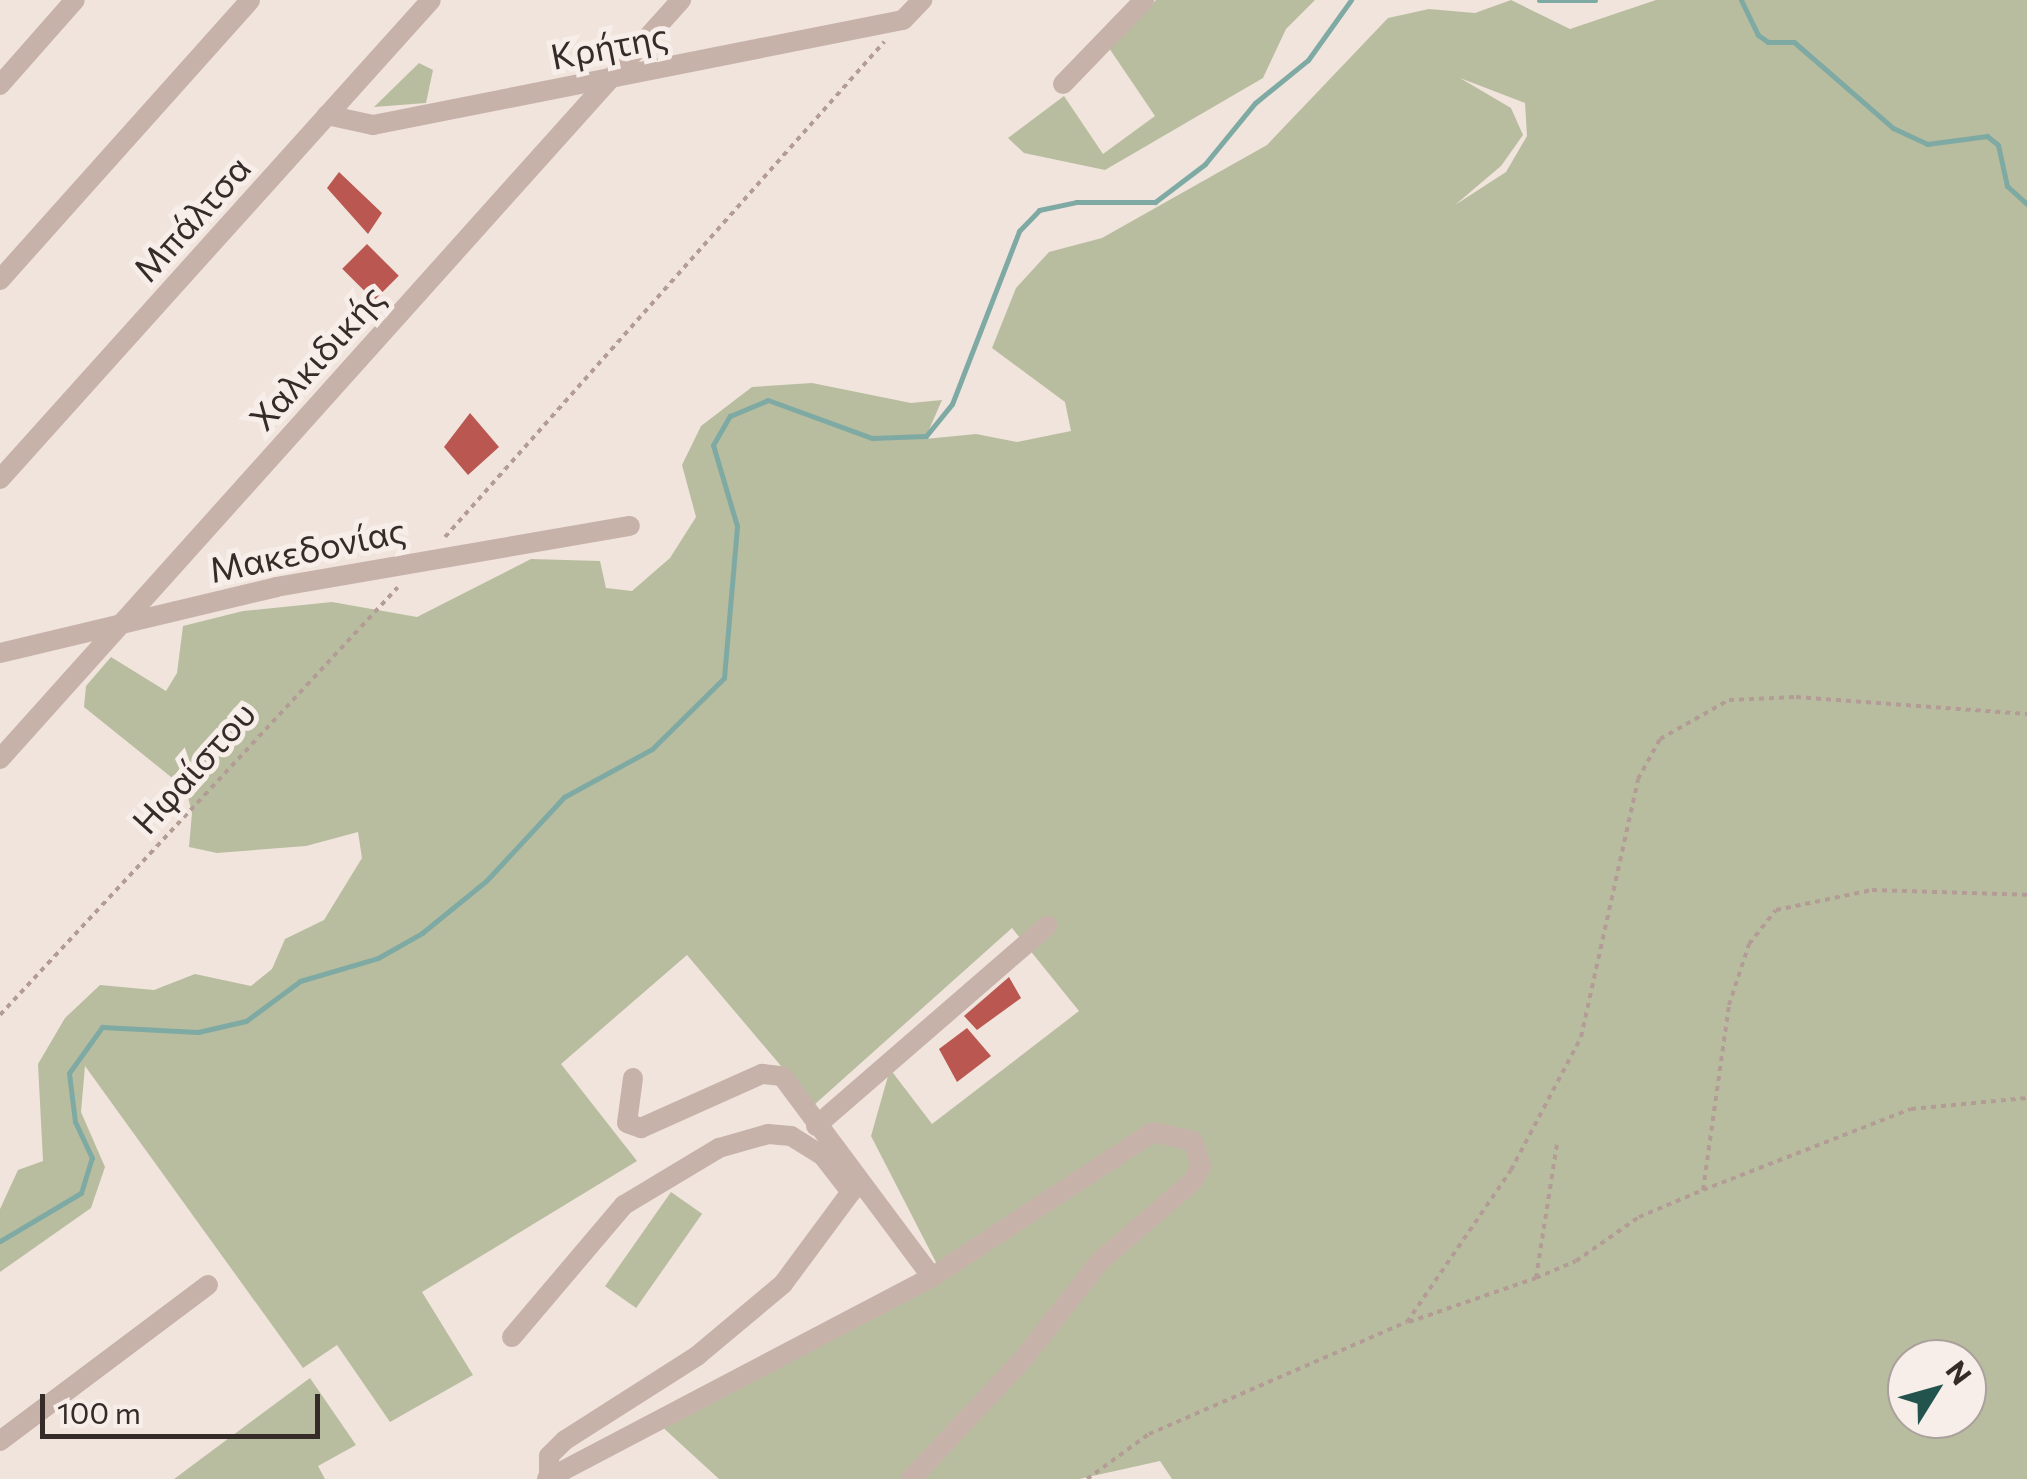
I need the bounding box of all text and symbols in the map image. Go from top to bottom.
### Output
street label: Κρήτης [547,13,671,77]
street label: Μπάλτσα [124,147,258,289]
street label: Χαλκιδικής [240,276,392,438]
street label: Μακεδονίας [205,508,409,590]
street label: Ηφαίστου [123,692,263,842]
north arrow [1887,1339,1987,1439]
text: N [1939,1354,1979,1391]
scale bar [45,1374,325,1436]
text: 100 m [57,1393,141,1430]

